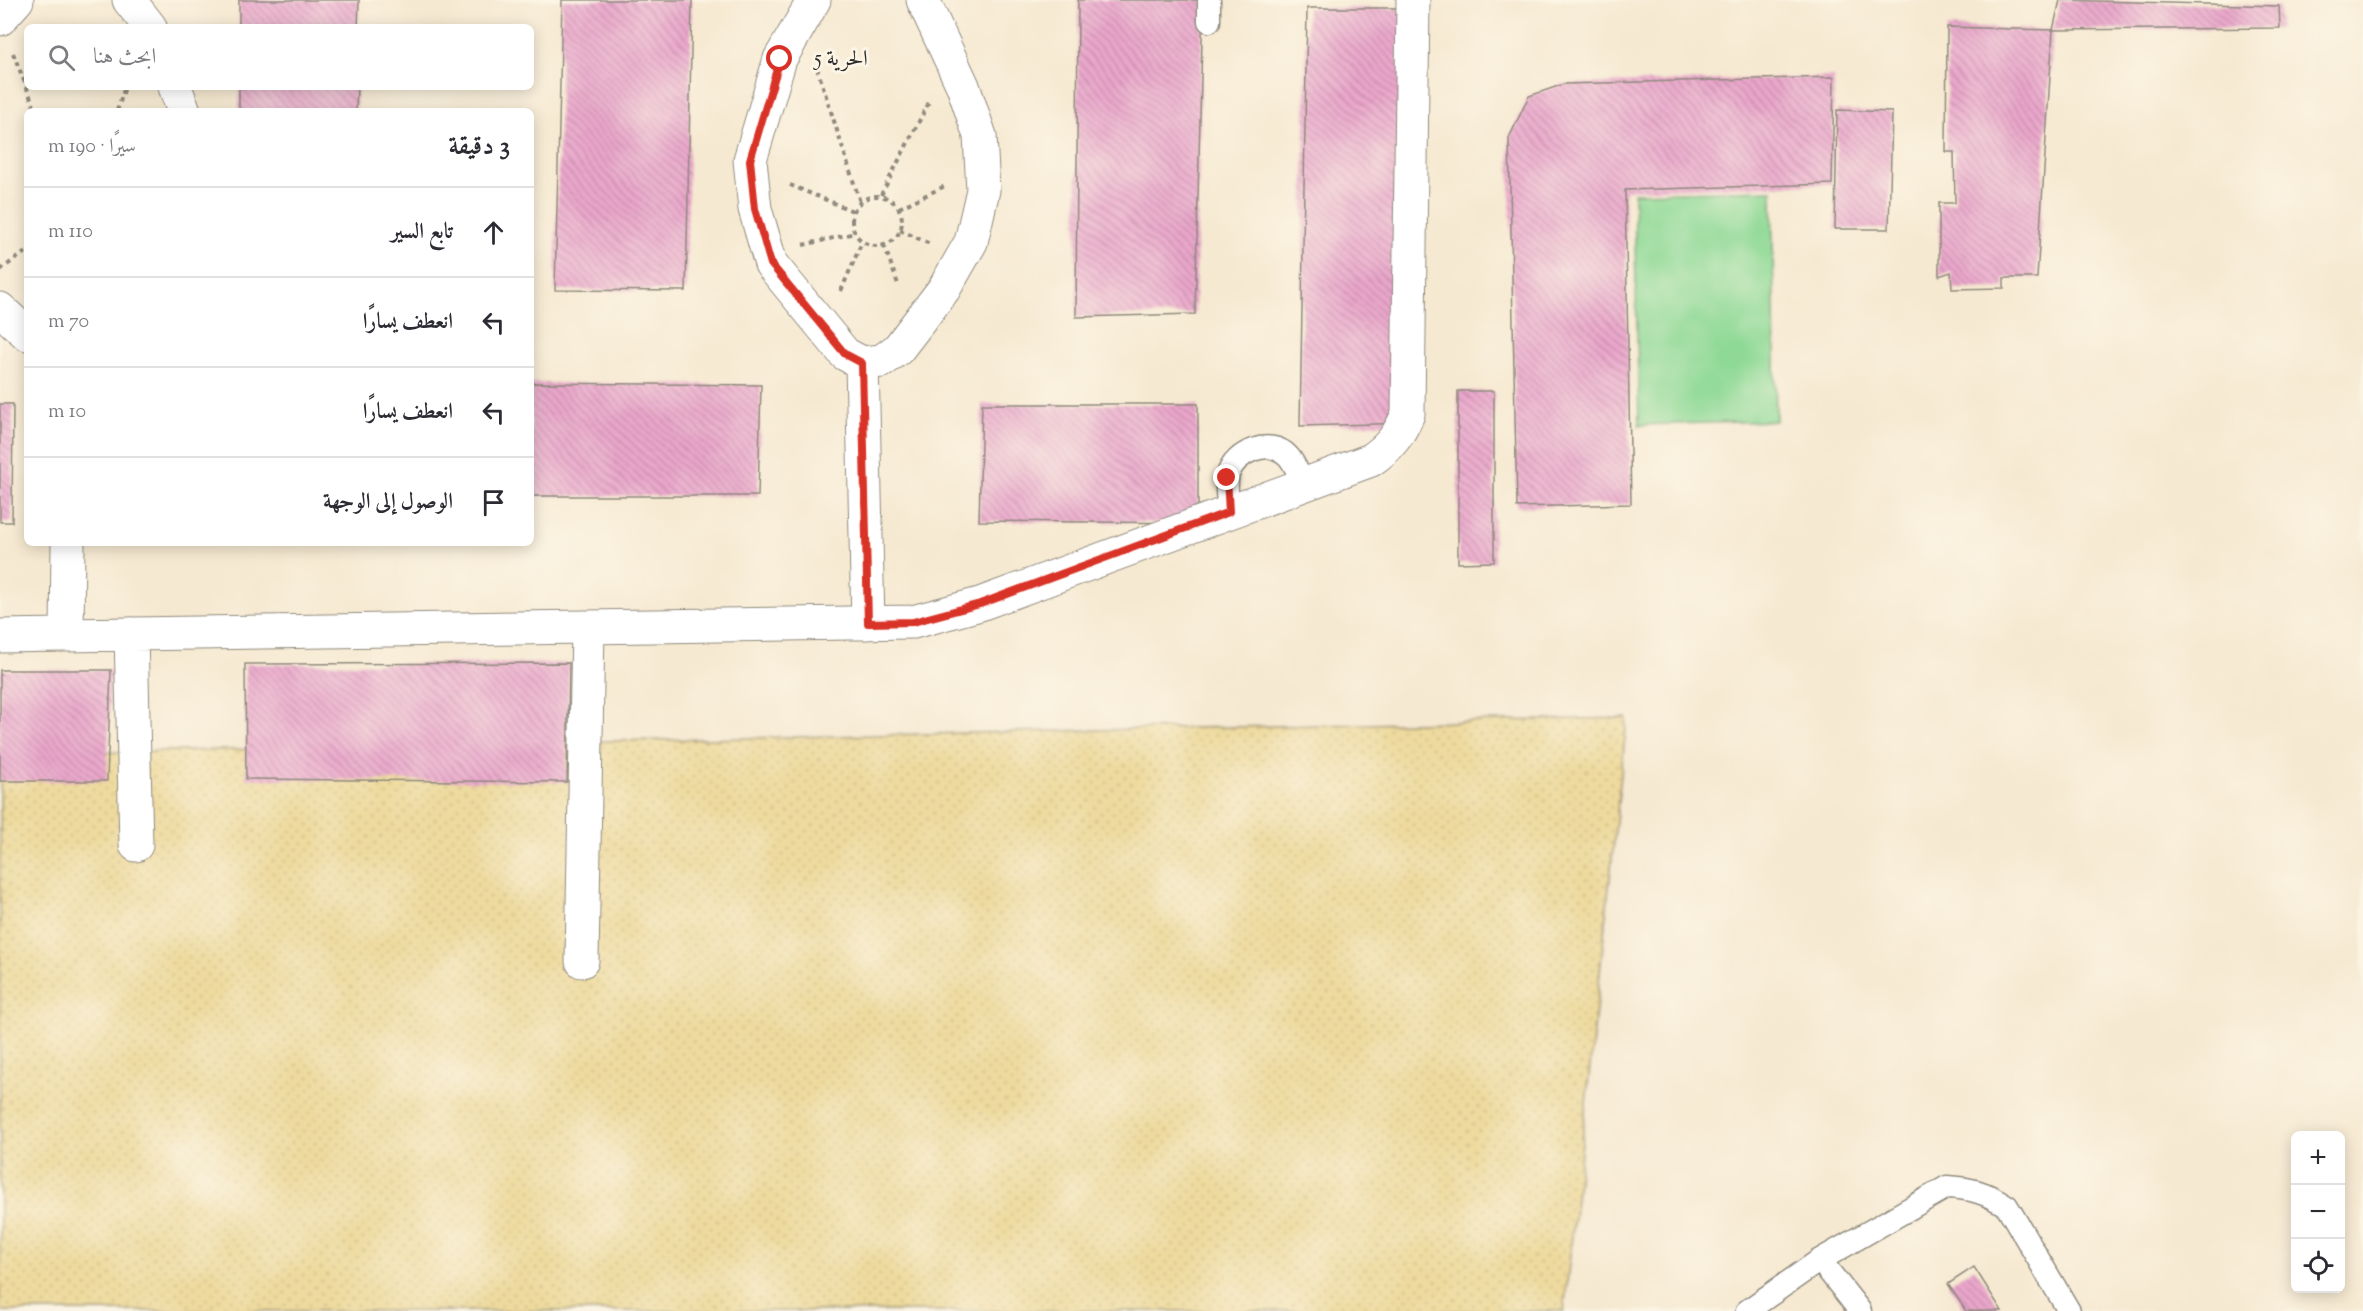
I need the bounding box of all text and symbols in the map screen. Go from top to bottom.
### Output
search box [24,24,534,90]
icon: search [45,41,78,74]
text: ابحث هنا [93,42,156,74]
district label: الحرية 5 [812,44,868,76]
route start [766,45,792,71]
text: 3 دقيقة [449,129,510,166]
text: سيرًا · 190 m [48,133,136,162]
icon: ahead [477,216,510,249]
text: تابع السير [391,217,453,249]
text: 110 m [48,218,93,247]
icon: left [477,306,510,339]
text: انعطف يسارًا [363,307,453,339]
text: 70 m [48,308,89,337]
icon: left [477,396,510,429]
text: انعطف يسارًا [363,397,453,429]
text: 10 m [48,398,86,427]
route end [1213,464,1239,490]
icon: arrive [477,486,510,519]
text: الوصول إلى الوجهة [323,487,453,519]
map controls [2291,1131,2345,1293]
button: + [2291,1131,2345,1185]
button: − [2291,1185,2345,1239]
button: locate [2291,1239,2345,1293]

